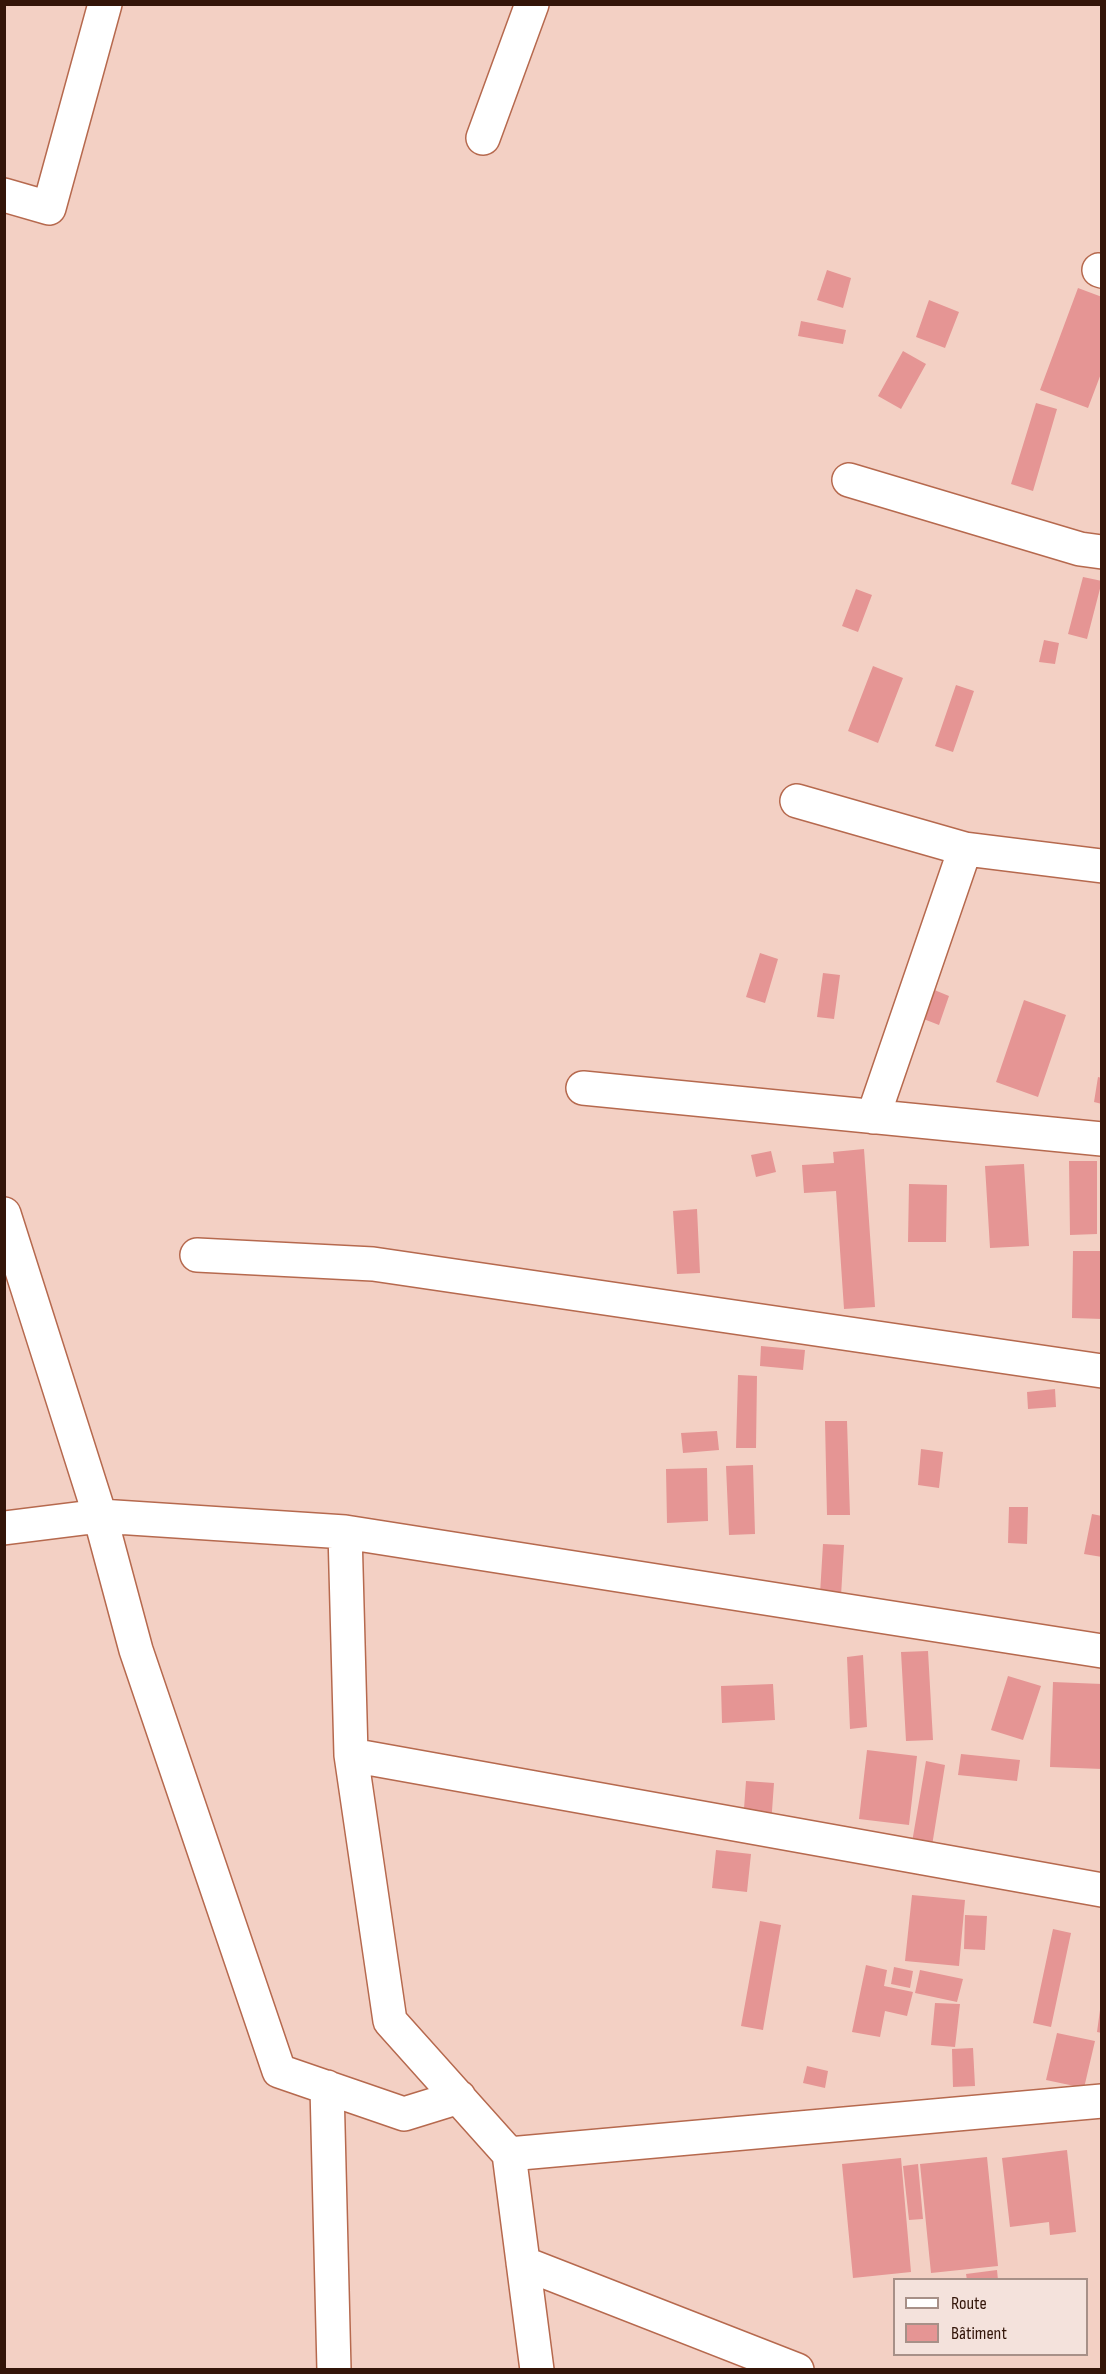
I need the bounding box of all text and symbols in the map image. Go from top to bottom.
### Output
legend [893,2278,1088,2356]
text: Route [951,2293,987,2314]
text: Bâtiment [951,2323,1007,2344]

